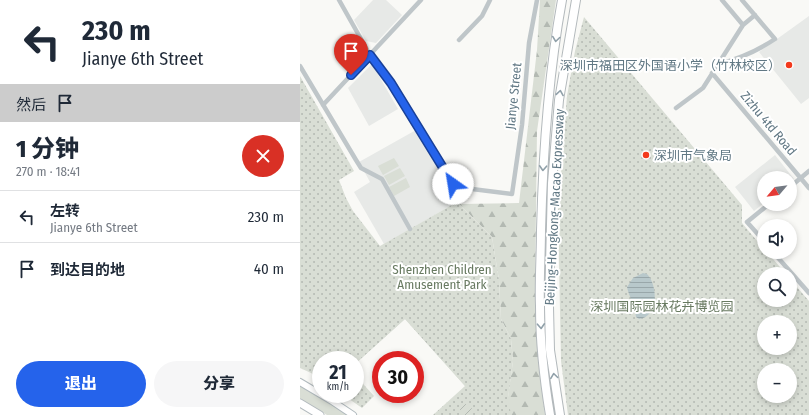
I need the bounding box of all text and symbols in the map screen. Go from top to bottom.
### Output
text: 230 m [82,14,151,47]
icon: left [16,16,68,68]
pin [334,34,368,75]
one-way arrow [552,35,561,42]
icon: arrive [340,40,362,62]
text: Jianye 6th Street [82,48,204,70]
place label: 深圳市福田区外国语小学（竹林校区） [560,58,781,73]
marker: 深圳市福田区外国语小学（竹林校区） [784,60,794,70]
street label: Jianye Street [503,61,525,130]
street label: Zizhu 4td Road [738,88,800,158]
one-way arrow [555,90,564,96]
icon: arrive [54,92,76,114]
text: 然后 [16,96,46,114]
street label: Beijing-Hongkong-Macao Expressway [542,108,567,306]
text: 1 分钟 [16,135,79,163]
button: close [242,135,284,177]
place label: 深圳市气象局 [654,148,732,163]
marker: 深圳市气象局 [641,150,651,160]
position arrow [432,163,474,205]
text: 270 m · 18:41 [16,164,80,179]
one-way arrow [539,165,548,171]
north arrow [757,171,797,211]
map controls [757,171,797,403]
text: 左转 [50,202,80,220]
icon: left [16,206,38,228]
text: 230 m [248,208,284,226]
button: sound [757,219,797,259]
text: Jianye 6th Street [50,220,138,235]
icon: arrive [16,258,38,280]
text: 40 m [254,260,284,278]
text: 到达目的地 [50,261,125,279]
park label: Shenzhen Children Amusement Park [392,262,492,292]
button: search [757,267,797,307]
park label: 深圳国际园林花卉博览园 [590,299,734,314]
button: + [757,315,797,355]
one-way arrow [536,323,545,329]
speed limit sign: 30 [372,351,424,403]
text: 21 [329,360,347,384]
button: 退出 [16,361,146,407]
button: 分享 [154,361,284,407]
button: − [757,363,797,403]
one-way arrow [550,373,559,380]
text: km/h [327,381,349,393]

